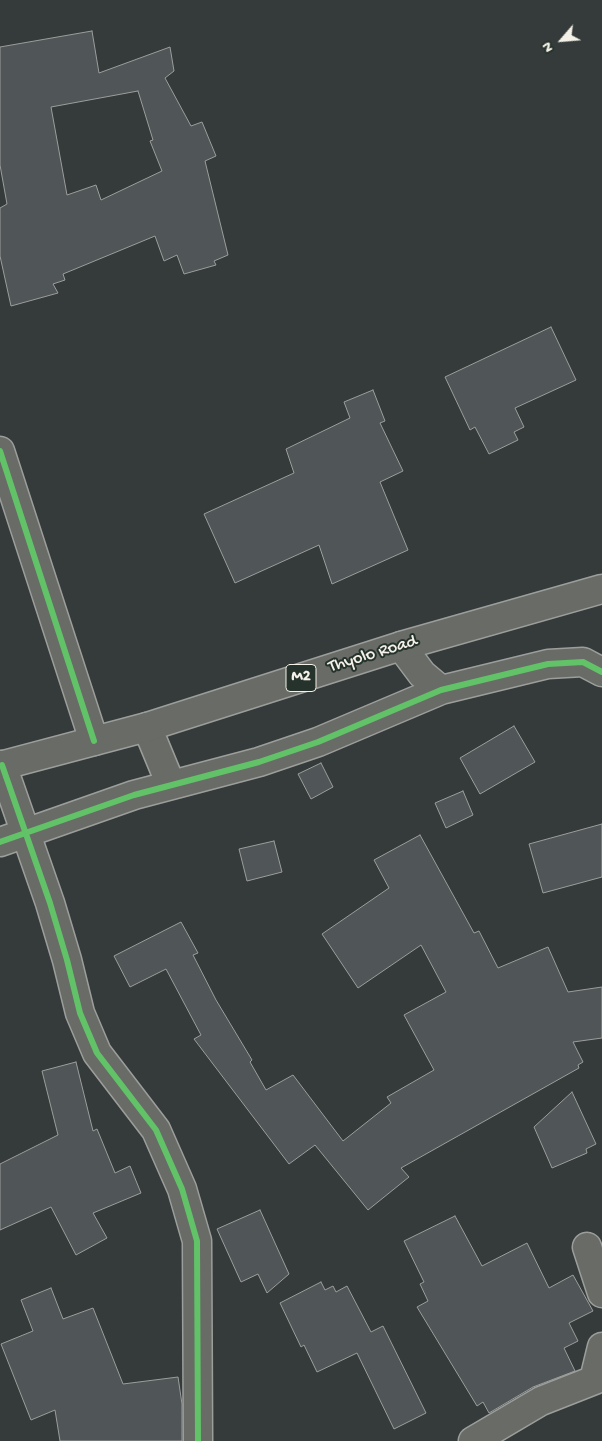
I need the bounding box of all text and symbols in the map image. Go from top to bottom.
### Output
north arrow [537,15,587,65]
text: N [539,39,558,55]
street label: Thyolo Road [326,631,420,679]
road number: M2 [286,664,316,691]

